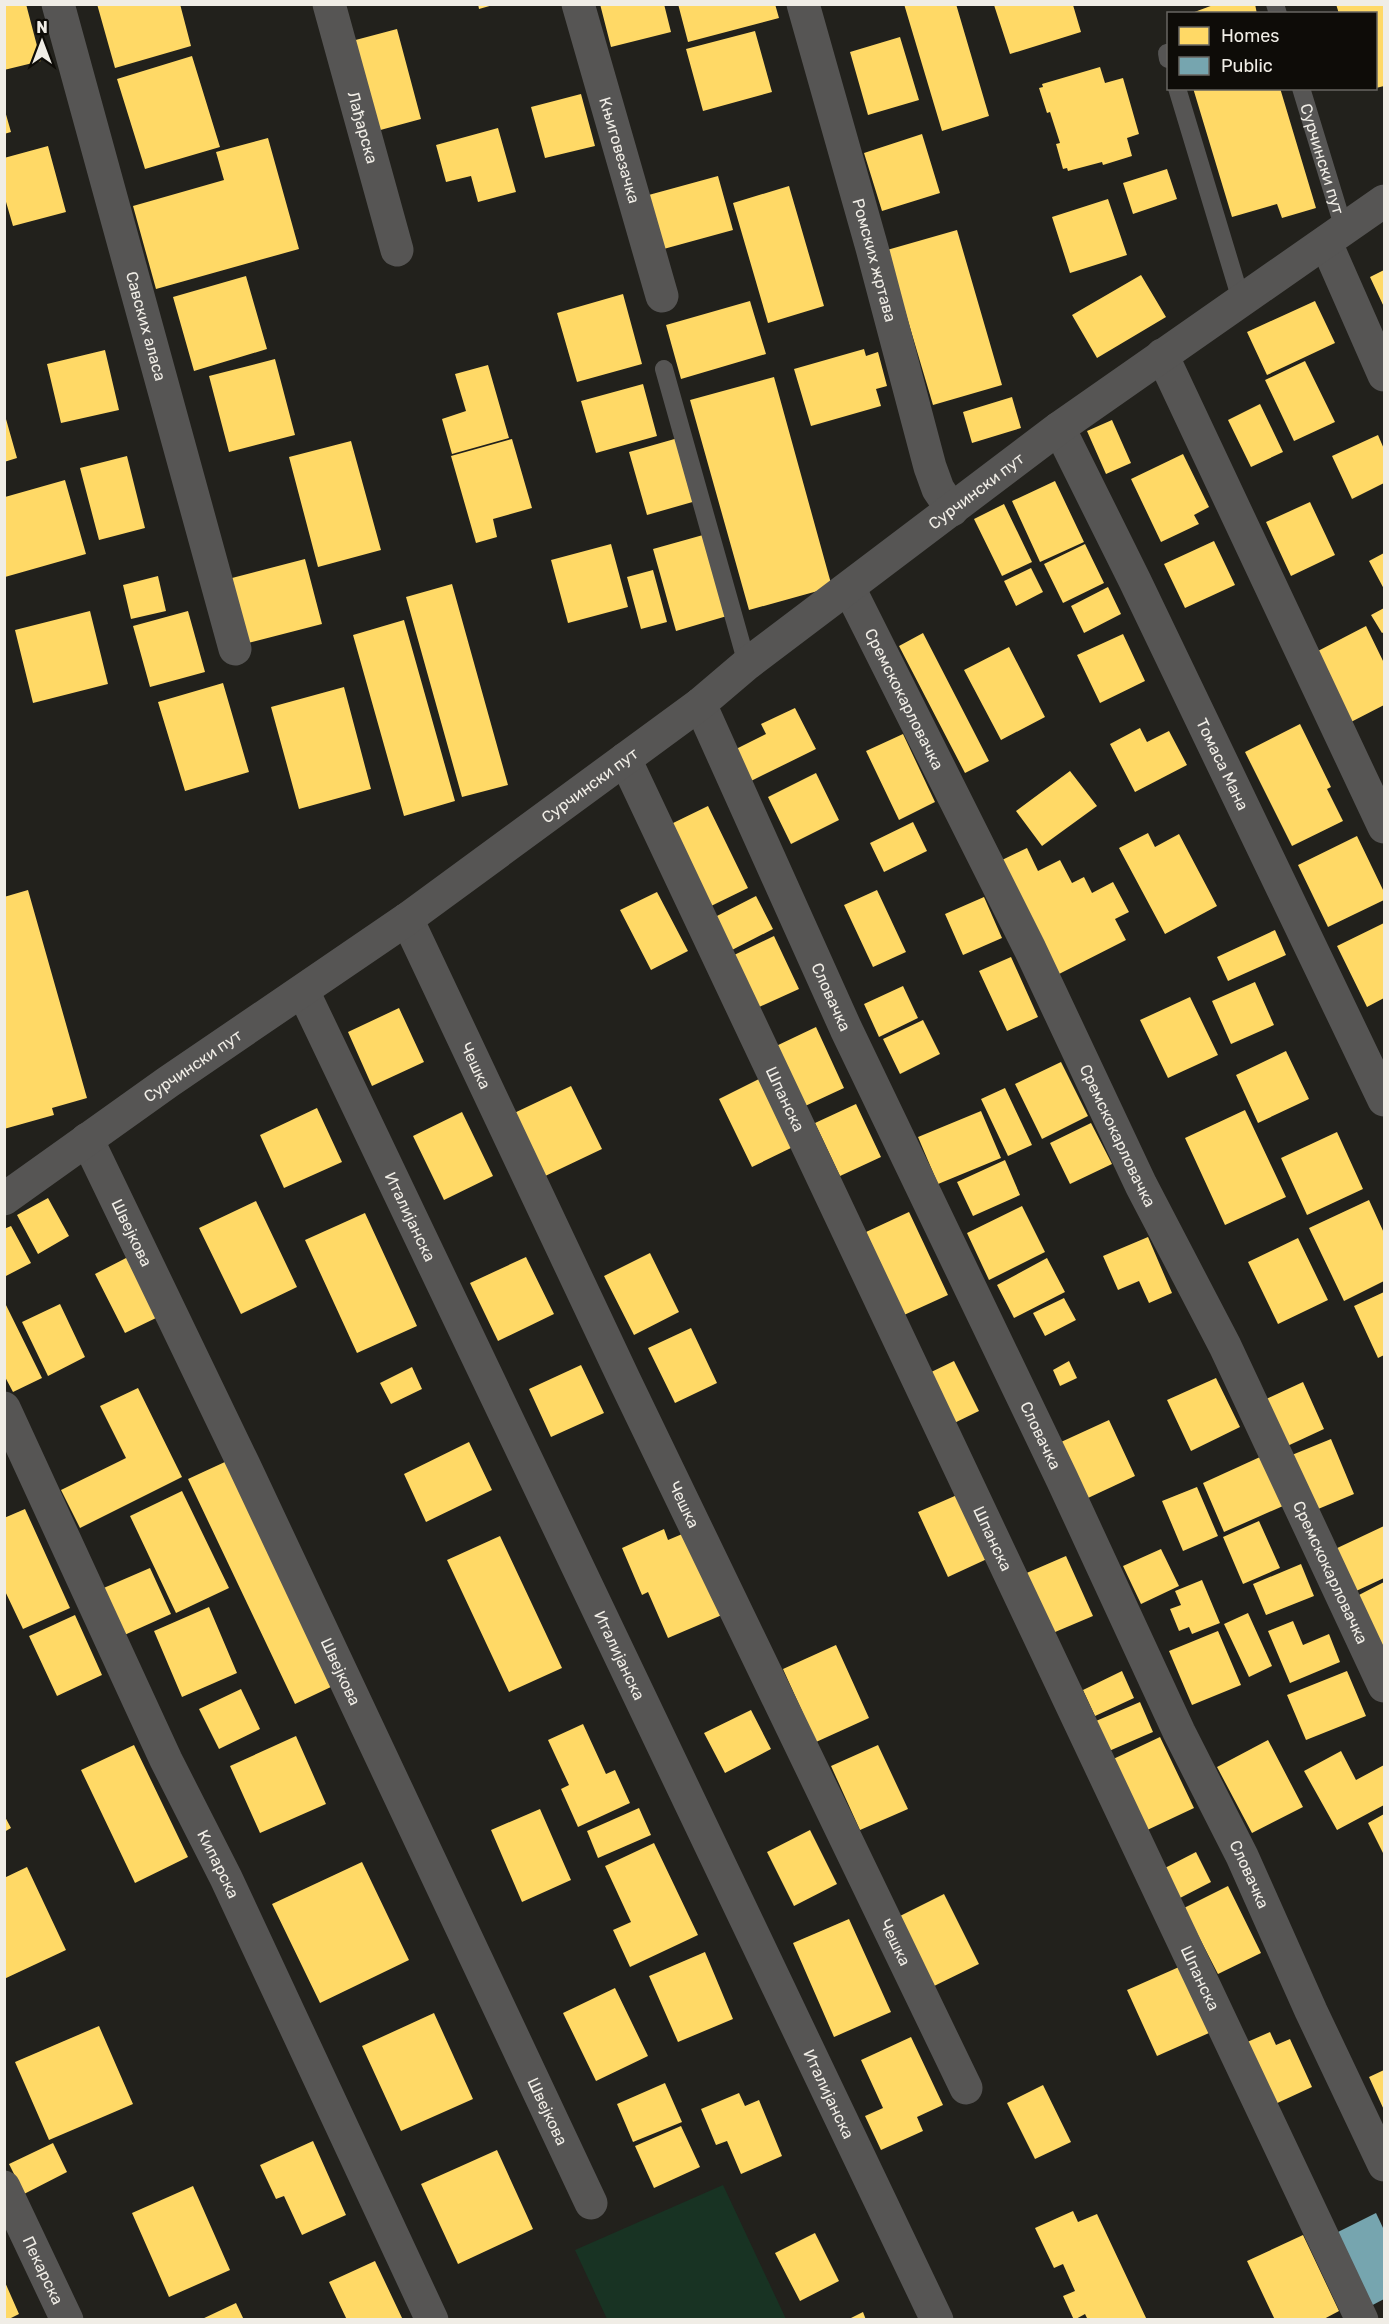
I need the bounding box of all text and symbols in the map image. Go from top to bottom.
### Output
north arrow [12,12,72,72]
legend [1167,12,1377,90]
text: N [36,18,48,37]
text: Homes [1221,25,1279,47]
text: Public [1221,55,1273,77]
street label: Лађарска [344,89,382,166]
street label: Књиговезачка [596,95,644,205]
street label: Сурчински пут [1297,101,1348,216]
street label: Ромских жртава [849,196,901,324]
street label: Савских аласа [122,269,170,383]
street label: Сурчински пут [924,449,1028,533]
street label: Сремскокарловачка [861,625,948,773]
street label: Томаса Мана [1193,715,1253,813]
street label: Сурчински пут [537,744,641,827]
street label: Словачка [808,960,855,1034]
street label: Сурчински пут [140,1025,245,1106]
street label: Чешка [457,1039,495,1092]
street label: Сремскокарловачка [1076,1061,1160,1210]
street label: Шпанска [762,1063,809,1135]
street label: Италијанска [381,1169,440,1264]
street label: Швејкова [108,1196,156,1270]
street label: Словачка [1017,1398,1065,1472]
street label: Чешка [665,1478,704,1531]
street label: Сремскокарловачка [1289,1498,1372,1647]
street label: Шпанска [970,1503,1016,1574]
street label: Италијанска [590,1607,649,1703]
street label: Швејкова [317,1635,365,1708]
street label: Кипарска [194,1827,244,1901]
street label: Словачка [1226,1837,1274,1911]
street label: Чешка [876,1916,915,1969]
street label: Шпанска [1177,1942,1224,2014]
street label: Италијанска [800,2046,859,2142]
street label: Швејкова [524,2074,572,2148]
street label: Пекарска [19,2233,68,2307]

